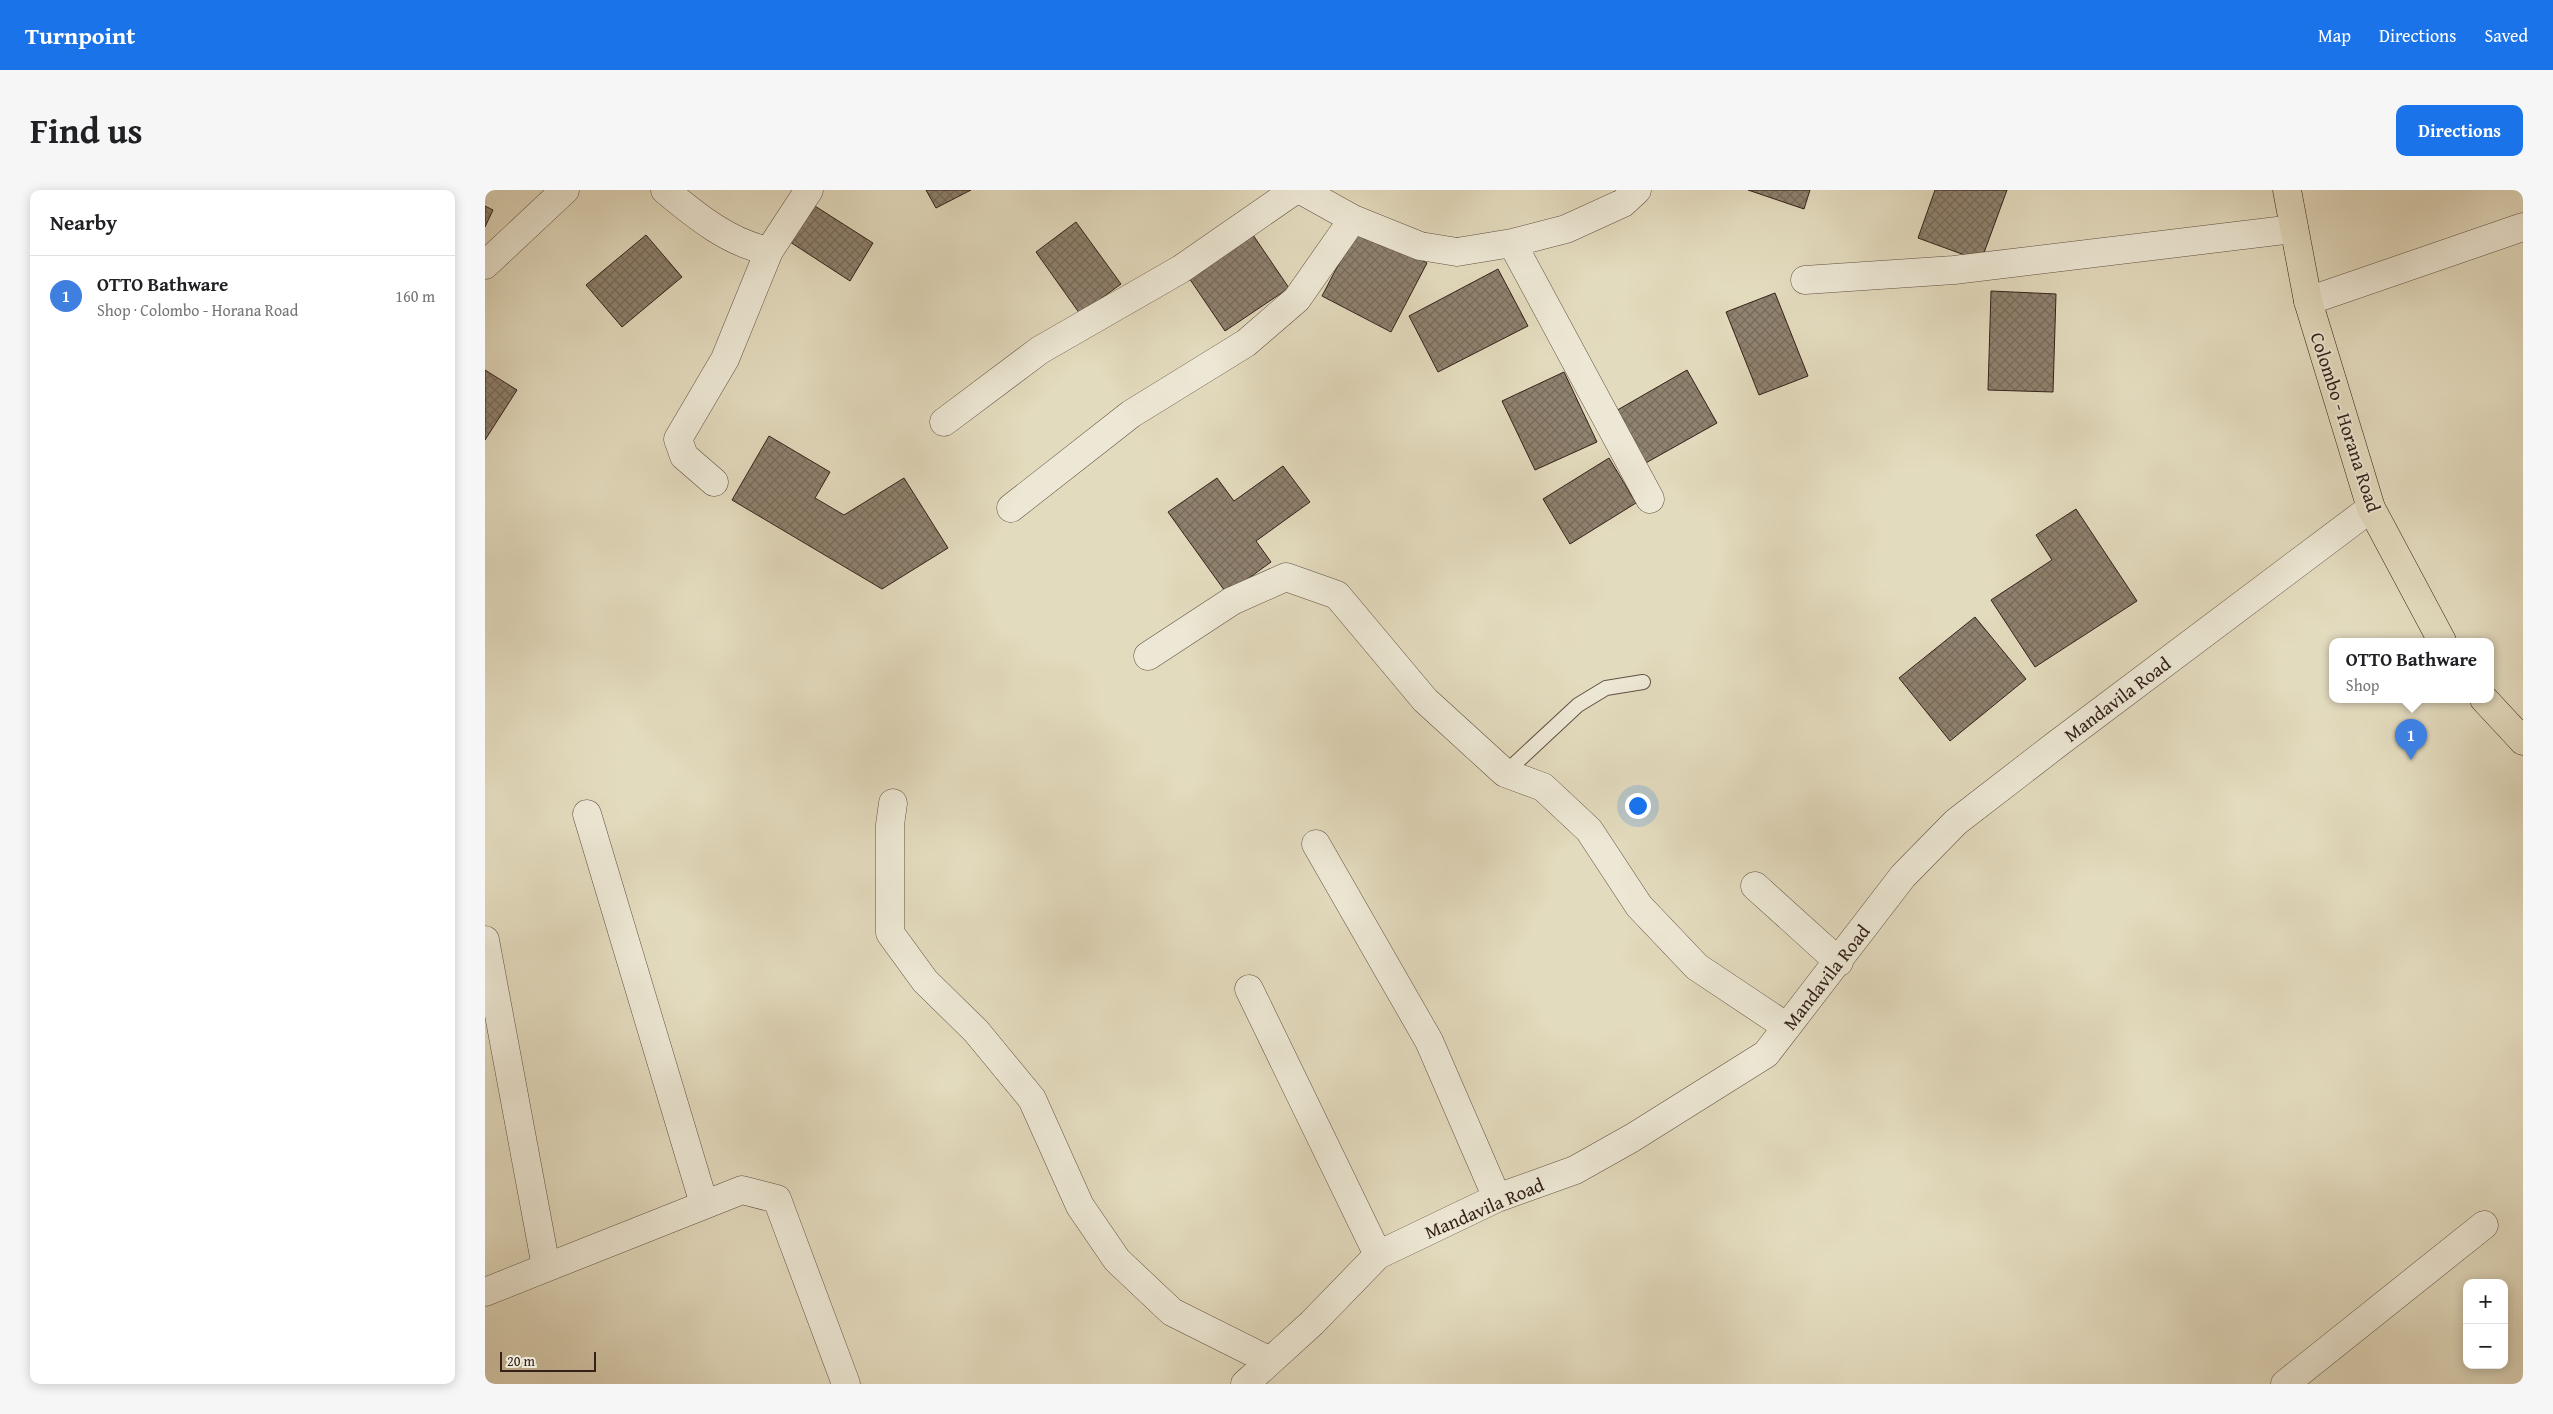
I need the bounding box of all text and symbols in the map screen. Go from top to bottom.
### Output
text: Turnpoint [25,18,135,53]
text: Map [2318,22,2351,49]
text: Directions [2379,22,2456,49]
text: Saved [2484,22,2528,49]
text: Find us [30,105,143,156]
button: Directions [2396,105,2523,156]
text: Nearby [50,207,117,238]
text: OTTO Bathware [97,270,228,298]
text: 1 [62,284,70,308]
text: 160 m [395,284,435,308]
text: Shop · Colombo - Horana Road [97,298,298,322]
street label: Colombo - Horana Road [2304,329,2389,516]
popup [2329,638,2494,703]
text: OTTO Bathware [2346,645,2477,673]
street label: Mandavila Road [2058,649,2177,748]
text: Shop [2346,673,2379,697]
pin: 1 [2395,719,2427,760]
your location [1625,793,1651,819]
street label: Mandavila Road [1776,918,1877,1036]
street label: Mandavila Road [1420,1170,1549,1246]
map controls [2463,1279,2508,1369]
button: + [2463,1279,2508,1324]
button: − [2463,1324,2508,1369]
scale bar [500,1349,596,1372]
text: 20 m [507,1351,535,1371]

